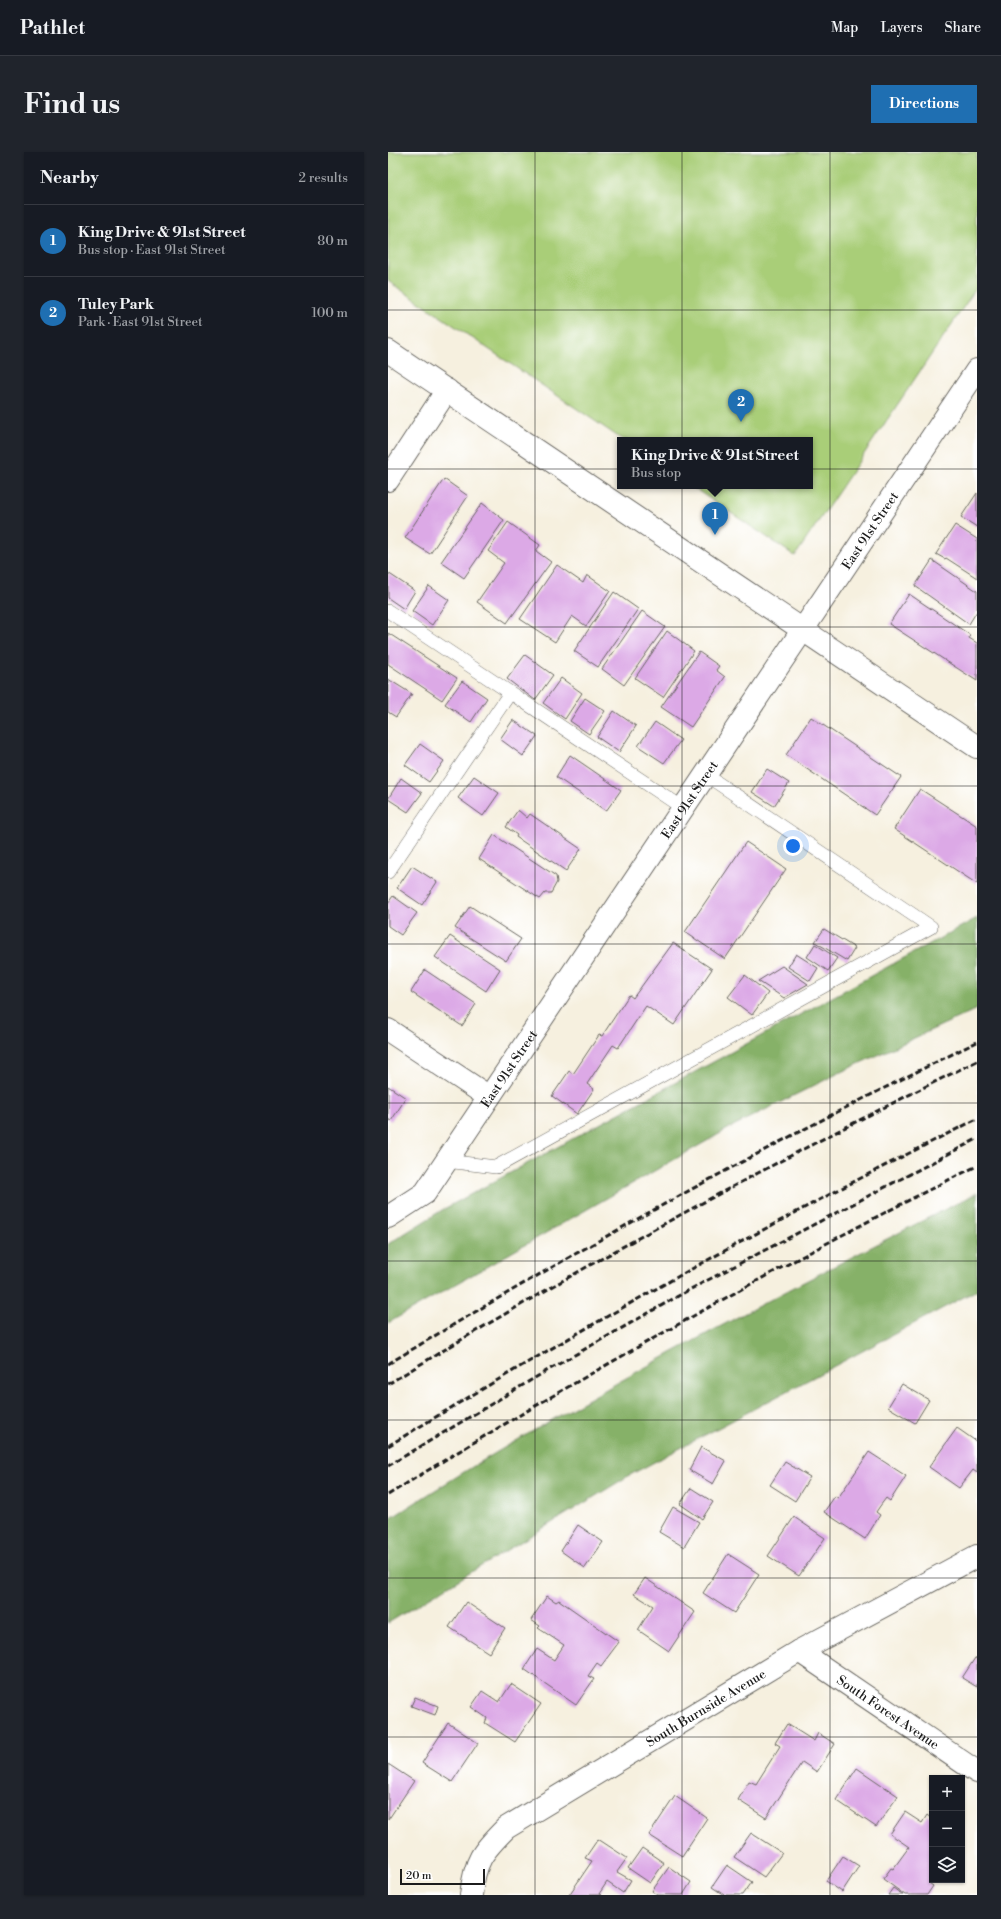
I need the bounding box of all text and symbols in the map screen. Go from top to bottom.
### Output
text: Pathlet [20,16,85,40]
text: Map [831,19,858,37]
text: Layers [880,19,923,37]
text: Share [945,19,981,37]
button: Directions [871,85,977,123]
text: Find us [24,87,120,122]
text: Nearby [40,167,99,189]
text: 2 results [299,170,348,186]
text: King Drive & 91st Street [78,223,246,242]
text: 1 [50,233,56,249]
text: 80 m [317,233,348,249]
text: Bus stop · East 91st Street [78,242,226,258]
text: Tuley Park [78,295,154,314]
text: 2 [49,305,57,321]
text: 100 m [312,305,348,321]
text: Park · East 91st Street [78,314,203,330]
pin: 2 [728,389,754,422]
popup [617,437,813,489]
text: King Drive & 91st Street [631,446,799,465]
text: Bus stop [631,465,681,481]
street label: East 91st Street [839,489,902,573]
pin: 1 [702,502,728,535]
street label: East 91st Street [658,758,722,842]
your location [783,836,803,856]
street label: East 91st Street [478,1027,541,1111]
street label: South Burnside Avenue [643,1666,769,1751]
street label: South Forest Avenue [833,1672,942,1753]
map controls [929,1775,965,1883]
button: + [929,1775,965,1811]
button: − [929,1811,965,1847]
button: layers [929,1847,965,1883]
scale bar [400,1867,485,1886]
text: 20 m [406,1869,431,1883]

